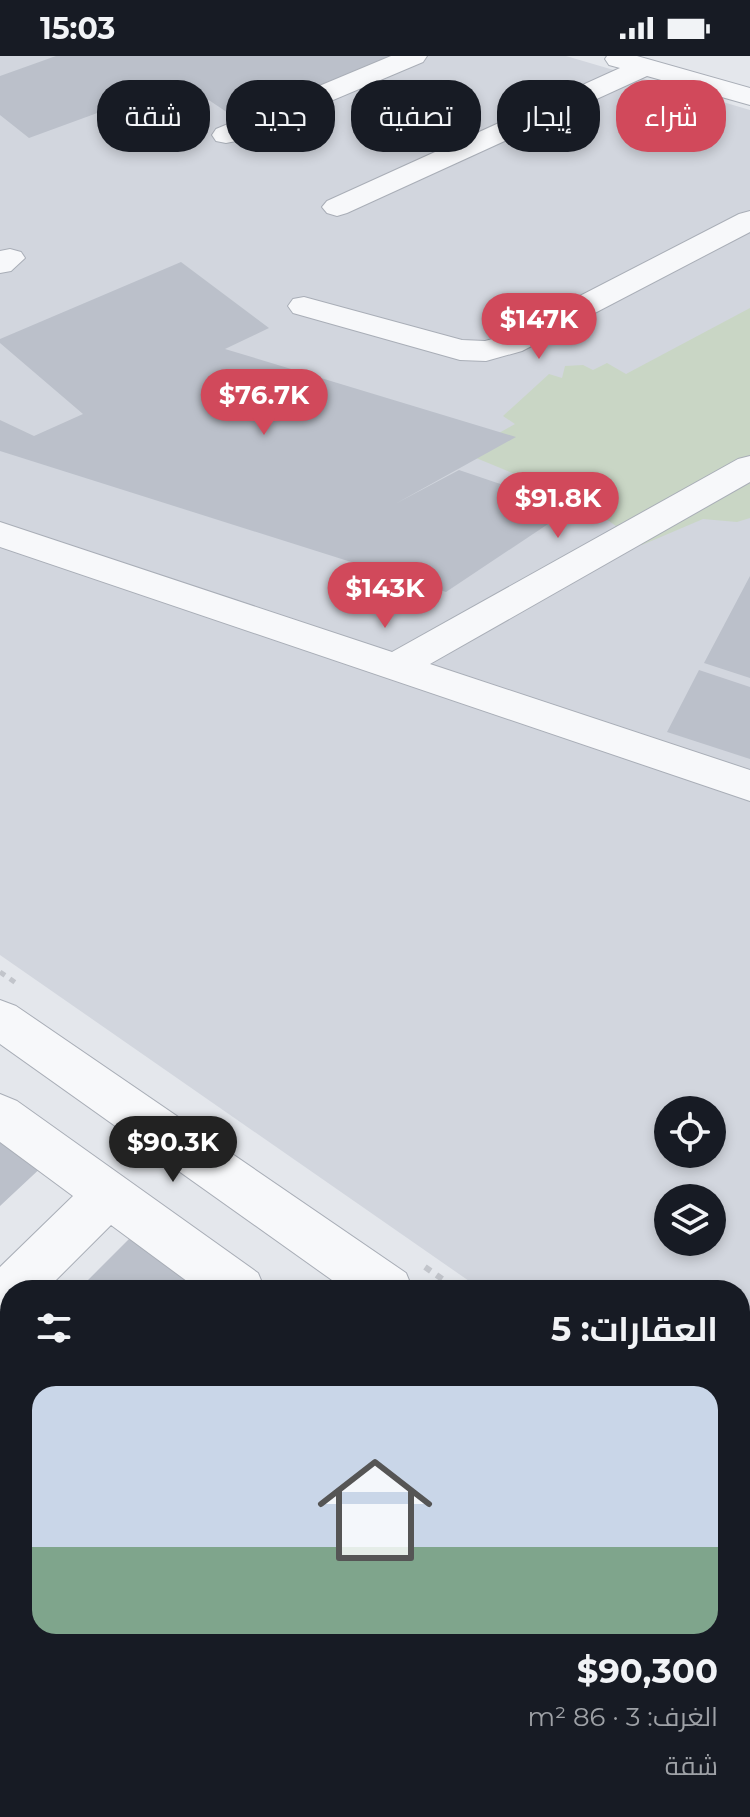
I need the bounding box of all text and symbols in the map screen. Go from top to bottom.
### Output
text: 15:03 [40,10,115,47]
chip: شقة [97,80,210,152]
chip: جديد [226,80,335,152]
chip: تصفية [351,80,481,152]
chip: إيجار [497,80,600,152]
chip: شراء [616,80,726,152]
pin: $147K [483,293,595,361]
text: $147K [500,303,578,335]
pin: $76.7K [199,369,329,437]
text: $76.7K [219,379,309,411]
pin: $91.8K [493,472,623,540]
text: $91.8K [515,482,601,514]
pin: $143K [329,562,441,630]
text: $143K [346,572,424,604]
map controls [654,1096,726,1256]
button: locate [654,1096,726,1168]
pin: $90.3K [108,1116,238,1184]
text: $90.3K [127,1126,219,1158]
button: layers [654,1184,726,1256]
icon: filters [32,1306,76,1350]
text: العقارات: 5 [551,1308,718,1350]
icon: home [303,1438,447,1582]
text: $90,300 [577,1650,718,1692]
text: الغرف: 3 · 86 m² [527,1701,718,1733]
text: شقة [665,1750,718,1782]

